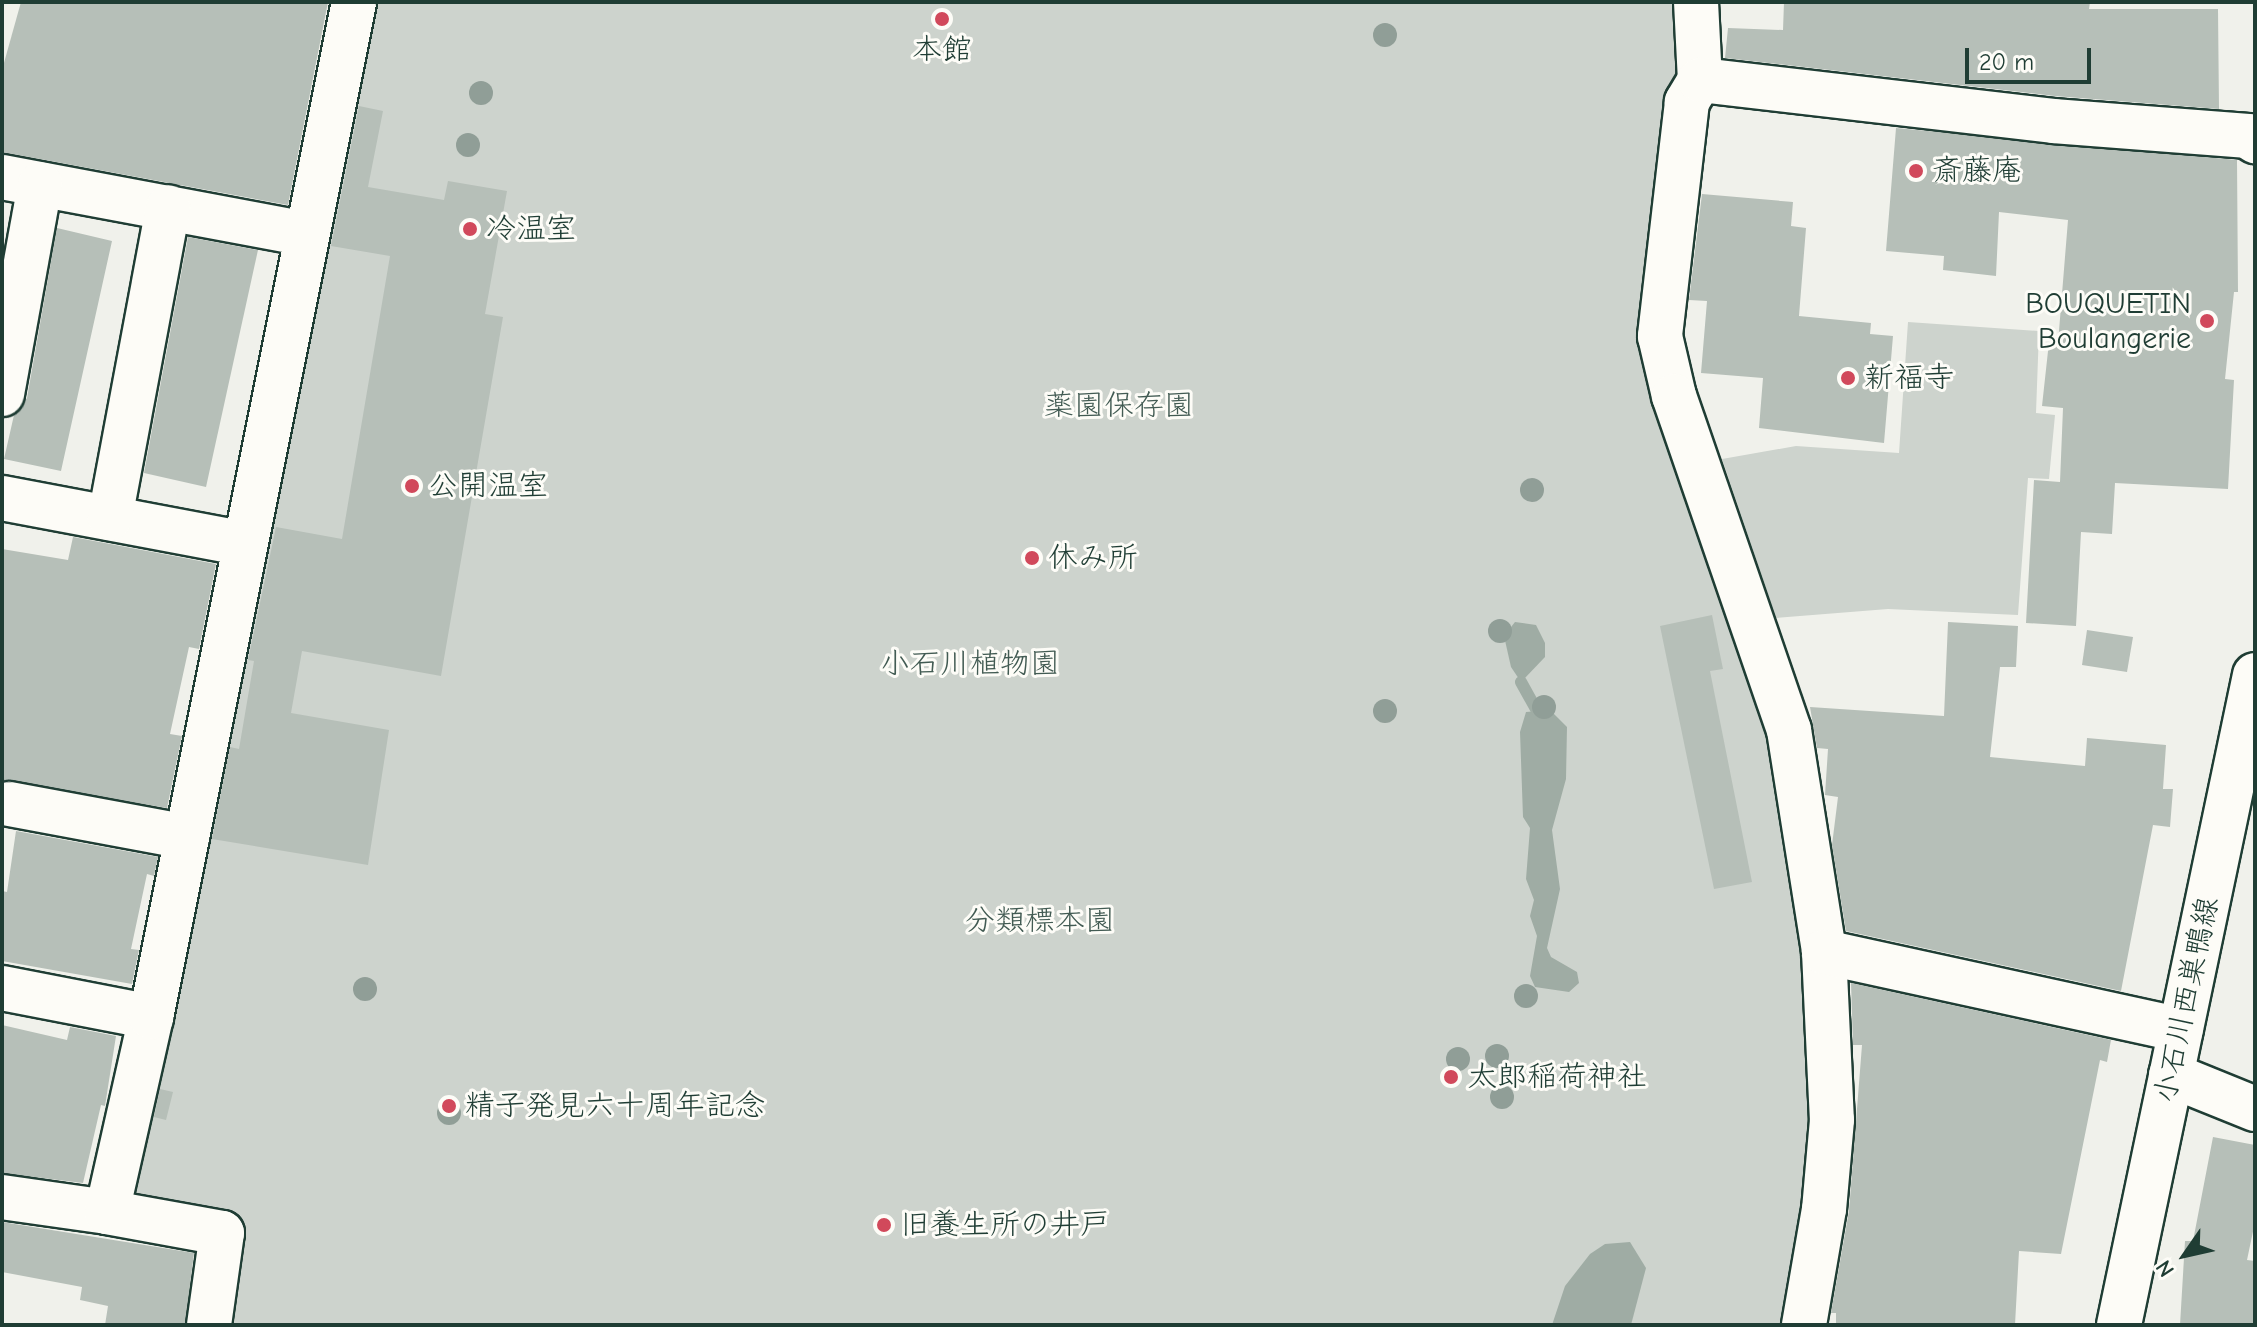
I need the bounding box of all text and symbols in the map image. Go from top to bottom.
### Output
marker: 本館 [933,10,951,28]
place label: 本館 [912,32,972,68]
scale bar [1969,32,2095,82]
text: 20 m [1979,48,2034,76]
place label: 斎藤庵 [1932,153,2022,189]
marker: 斎藤庵 [1907,162,1925,180]
place label: 冷温室 [486,211,576,247]
marker: 冷温室 [461,220,479,238]
place label: BOUQUETIN Boulangerie [2025,286,2191,356]
marker: BOUQUETIN Boulangerie [2198,312,2216,330]
place label: 新福寺 [1864,360,1954,396]
marker: 新福寺 [1839,369,1857,387]
park label: 薬園保存園 [1044,388,1194,424]
place label: 公開温室 [428,468,548,504]
marker: 公開温室 [403,477,421,495]
place label: 休み所 [1048,540,1138,576]
marker: 休み所 [1023,549,1041,567]
park label: 小石川植物園 [880,646,1060,682]
street label: 小石川西巣鴨線 [2148,894,2226,1106]
park label: 分類標本園 [965,903,1115,939]
place label: 太郎稲荷神社 [1467,1059,1647,1095]
marker: 太郎稲荷神社 [1442,1068,1460,1086]
place label: 精子発見六十周年記念 [465,1088,765,1124]
marker: 精子発見六十周年記念 [440,1097,458,1115]
place label: 旧養生所の井戸 [900,1207,1110,1243]
north arrow [2145,1215,2225,1295]
marker: 旧養生所の井戸 [875,1216,893,1234]
text: N [2150,1255,2180,1282]

